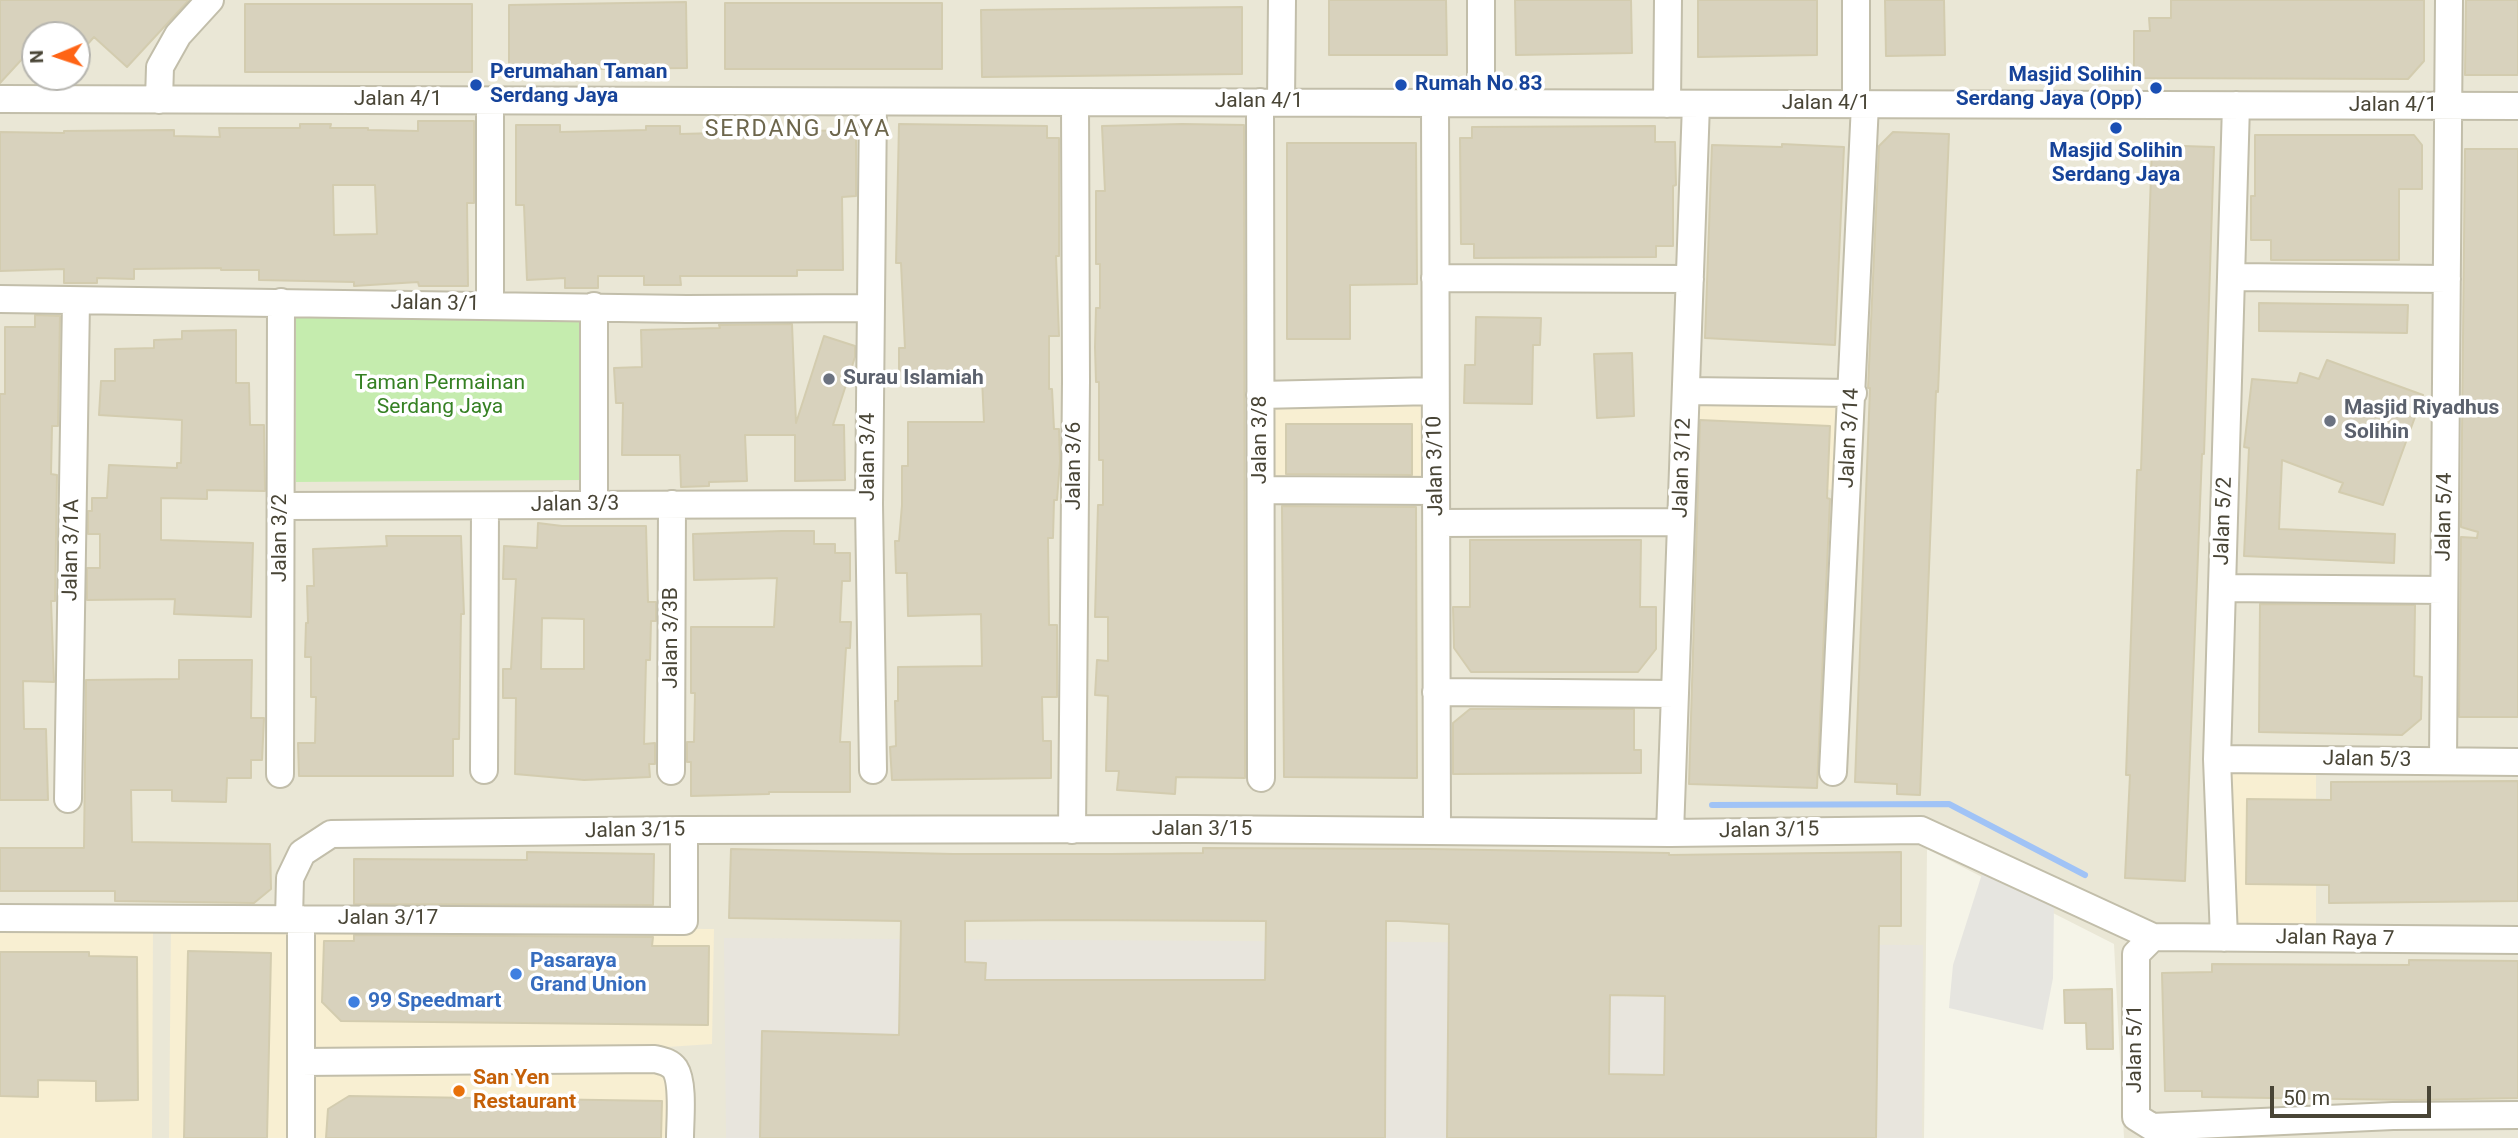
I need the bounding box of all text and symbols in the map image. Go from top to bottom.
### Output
north arrow [21,21,91,91]
text: N [25,50,48,64]
place label: Perumahan Taman Serdang Jaya [490,60,668,110]
place label: Masjid Solihin Serdang Jaya (Opp) [1956,63,2142,113]
place label: Rumah No 83 [1415,72,1543,98]
marker: Perumahan Taman Serdang Jaya [468,77,484,93]
marker: Rumah No 83 [1393,77,1409,93]
marker: Masjid Solihin Serdang Jaya (Opp) [2148,80,2164,96]
street label: Jalan 4/1 [354,87,442,113]
street label: Jalan 4/1 [1215,89,1303,115]
street label: Jalan 4/1 [1782,91,1870,117]
street label: Jalan 4/1 [2349,93,2437,119]
district label: SERDANG JAYA [706,116,890,144]
marker: Masjid Solihin Serdang Jaya [2108,120,2124,136]
place label: Masjid Solihin Serdang Jaya [2049,139,2183,189]
street label: Jalan 3/1 [390,291,480,317]
place label: Surau Islamiah [843,366,984,392]
park label: Taman Permainan Serdang Jaya [355,371,525,421]
marker: Surau Islamiah [821,371,837,387]
street label: Jalan 3/14 [1835,387,1865,489]
street label: Jalan 3/8 [1248,396,1274,484]
place label: Masjid Riyadhus Solihin [2344,396,2499,446]
street label: Jalan 3/4 [856,413,882,501]
marker: Masjid Riyadhus Solihin [2322,413,2338,429]
street label: Jalan 3/10 [1423,416,1449,516]
street label: Jalan 3/12 [1669,417,1697,519]
street label: Jalan 3/6 [1062,422,1088,510]
street label: Jalan 5/4 [2432,472,2458,562]
street label: Jalan 5/2 [2210,476,2238,566]
street label: Jalan 3/3 [530,492,620,518]
street label: Jalan 3/2 [268,494,294,582]
street label: Jalan 3/1A [59,499,85,601]
street label: Jalan 3/3B [659,587,685,689]
street label: Jalan 5/3 [2322,747,2412,773]
street label: Jalan 3/15 [1152,817,1252,843]
street label: Jalan 3/15 [585,818,685,844]
street label: Jalan 3/15 [1719,818,1819,844]
street label: Jalan 3/17 [338,906,438,932]
street label: Jalan Raya 7 [2275,925,2395,953]
place label: Pasaraya Grand Union [530,949,647,999]
marker: Pasaraya Grand Union [508,966,524,982]
place label: 99 Speedmart [368,989,501,1015]
marker: 99 Speedmart [346,994,362,1010]
street label: Jalan 5/1 [2123,1005,2149,1093]
place label: San Yen Restaurant [473,1066,576,1116]
scale bar [2273,1072,2434,1116]
marker: San Yen Restaurant [451,1083,467,1099]
text: 50 m [2283,1086,2330,1110]

